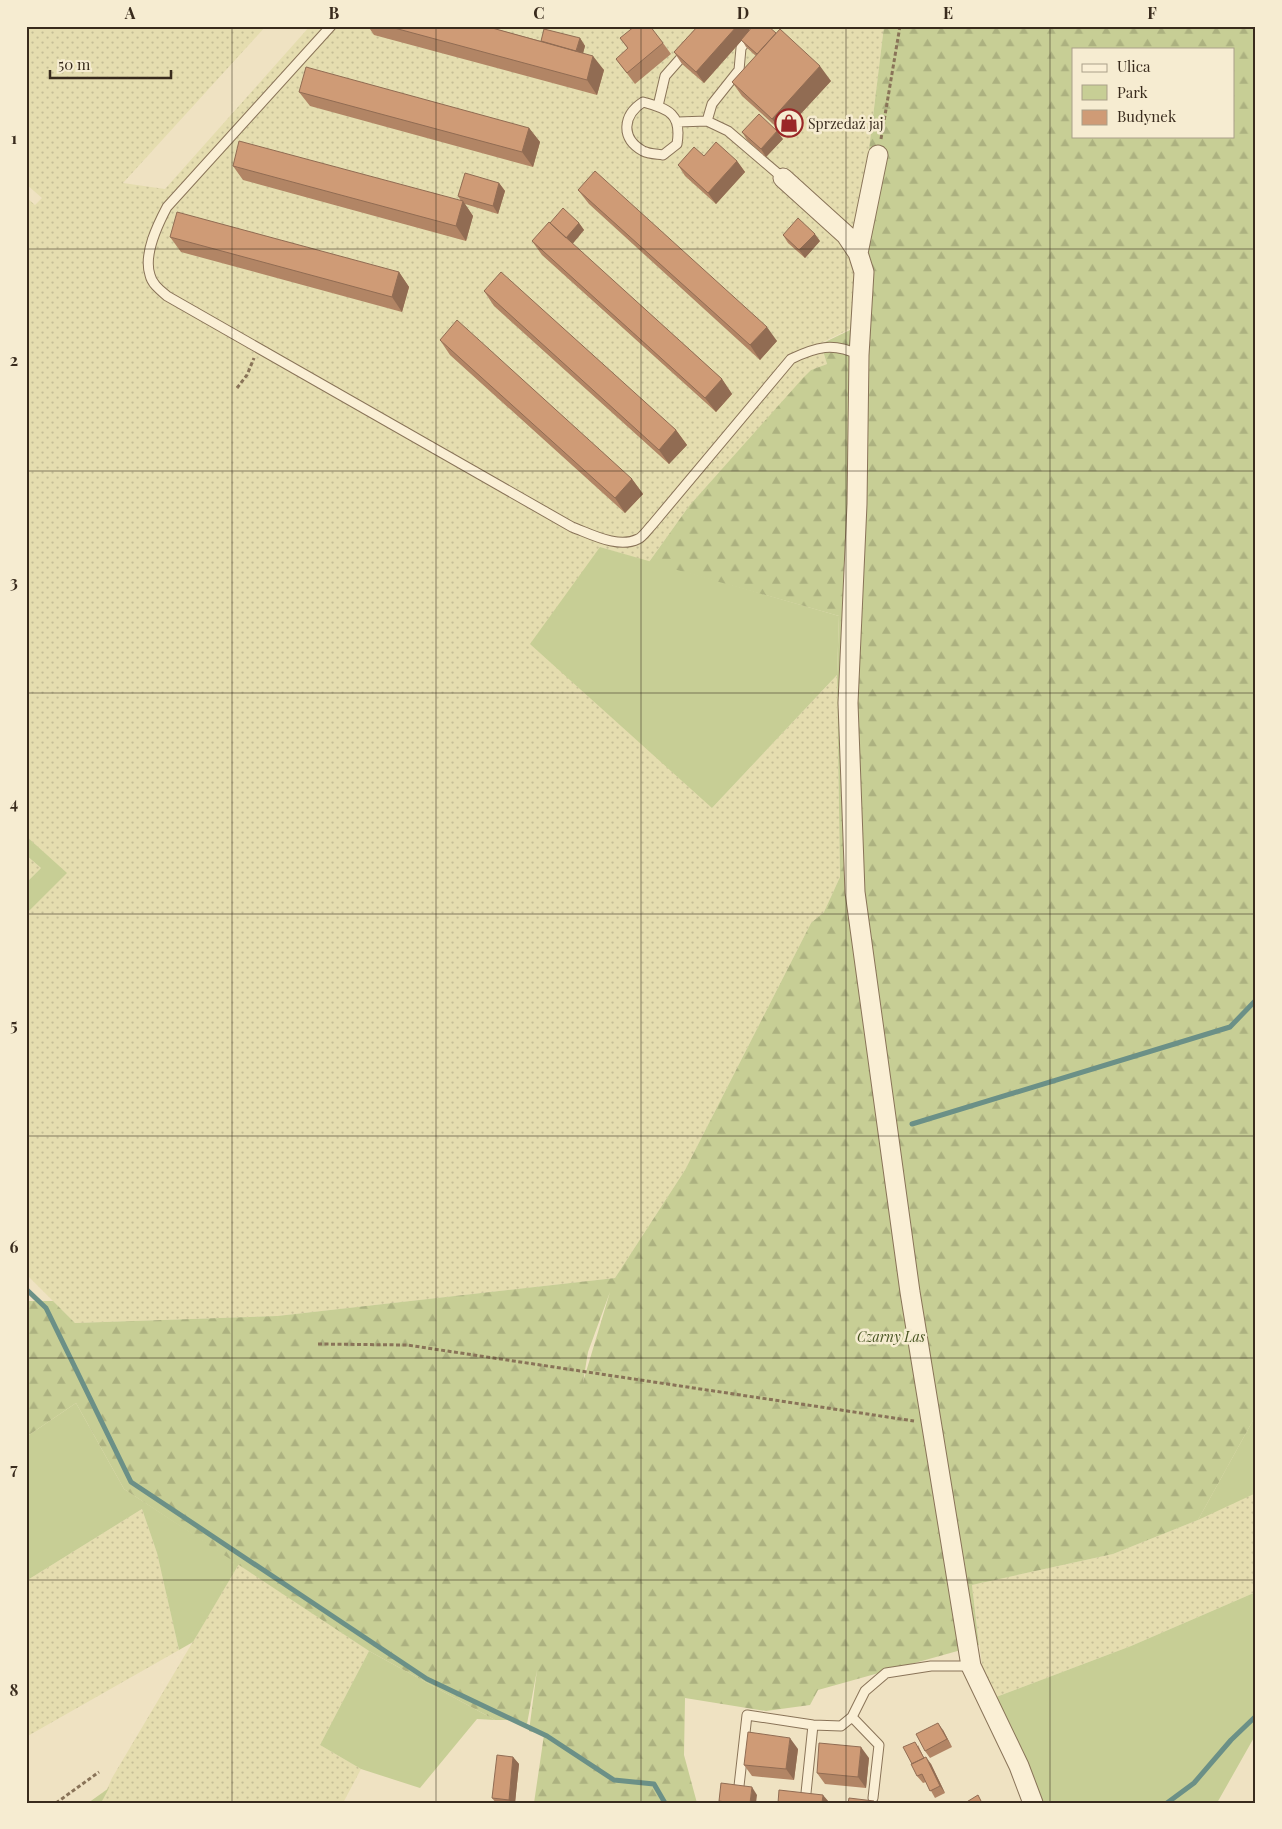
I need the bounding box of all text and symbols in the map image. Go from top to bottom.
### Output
text: A [124,2,136,23]
text: B [329,2,340,23]
text: C [533,2,545,23]
text: D [737,2,749,23]
text: E [943,2,953,23]
text: F [1147,2,1157,23]
scale bar [50,48,171,80]
legend [1072,48,1234,138]
text: 50 m [58,54,91,74]
text: Ulica [1117,56,1151,76]
text: Park [1117,82,1149,102]
text: Budynek [1117,106,1177,126]
shop icon: Sprzedaż jaj [774,108,804,138]
place label: Sprzedaż jaj [808,114,883,133]
text: 1 [11,127,17,148]
text: 2 [10,349,18,370]
text: 3 [10,571,18,592]
text: 4 [10,792,18,813]
text: 5 [10,1014,18,1035]
text: 6 [10,1236,19,1257]
park label: Czarny Las [857,1327,926,1346]
text: 7 [10,1458,18,1479]
text: 8 [10,1679,19,1700]

